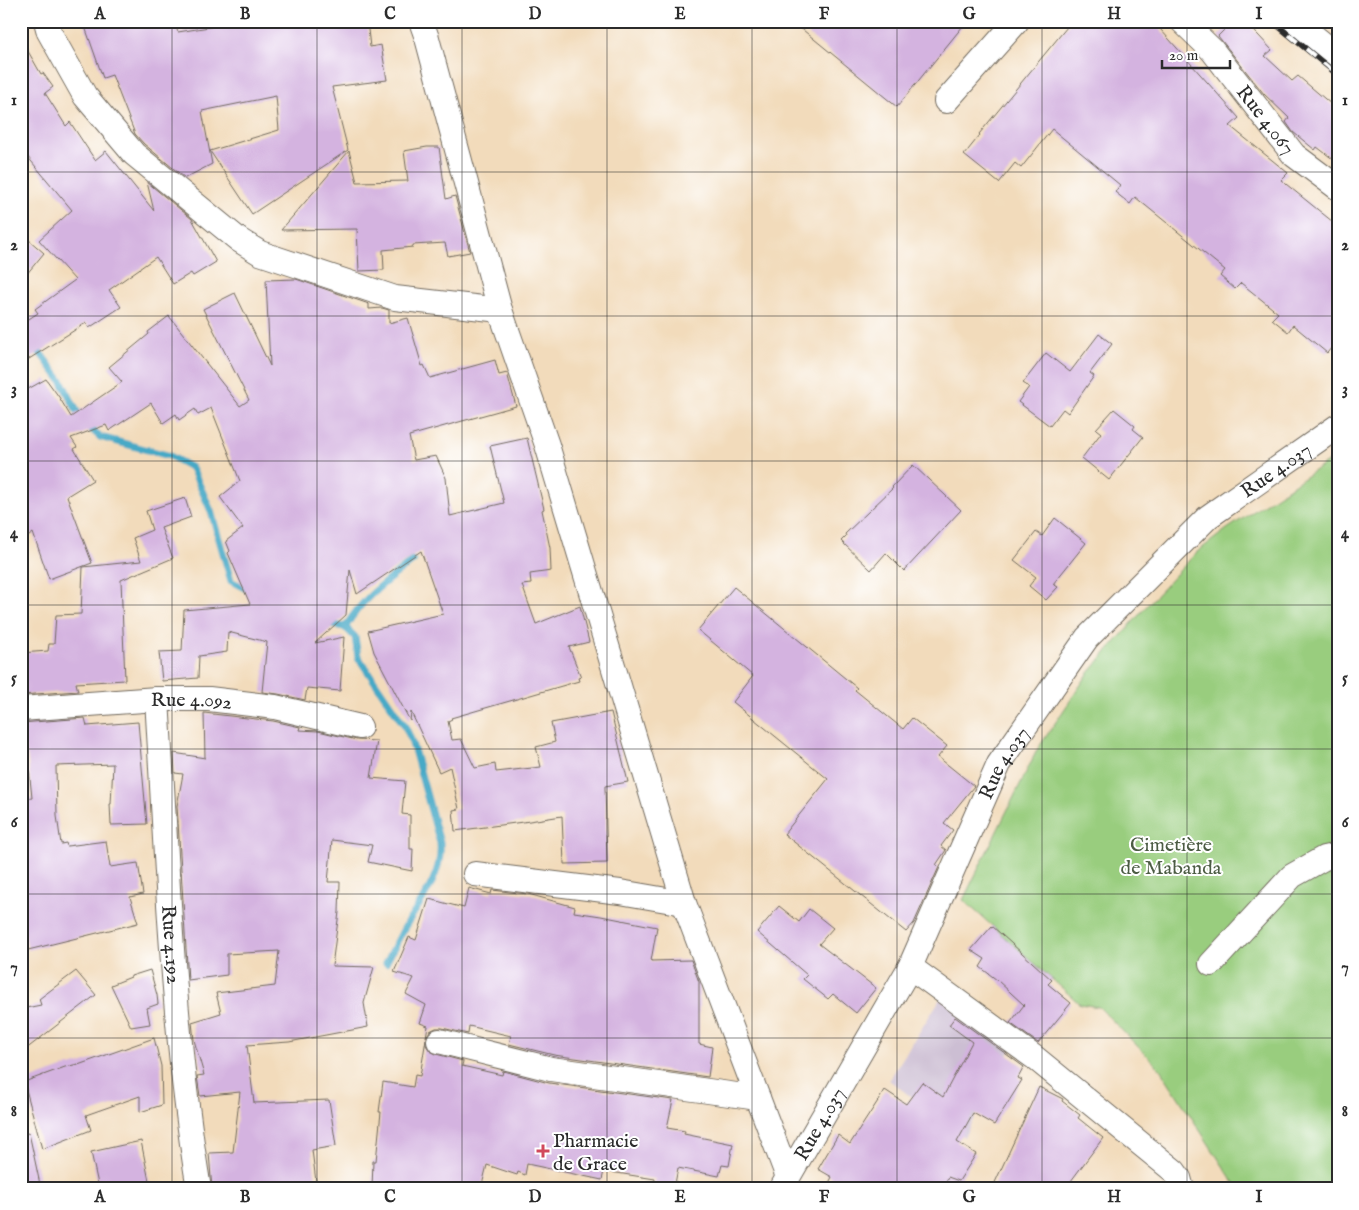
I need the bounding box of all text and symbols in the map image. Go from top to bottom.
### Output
text: A [94,5,107,25]
text: B [240,5,251,25]
text: C [384,5,396,25]
text: D [529,5,542,25]
text: E [674,5,686,25]
text: F [819,5,830,25]
text: G [963,5,976,25]
text: H [1107,5,1121,25]
text: I [1256,5,1263,25]
scale bar [1162,38,1229,70]
text: 20 m [1169,46,1199,65]
street label: Rue 4.067 [1230,81,1300,160]
text: 1 [11,91,17,111]
text: 1 [1342,91,1348,111]
text: 2 [10,236,18,256]
text: 2 [1341,236,1349,256]
text: 3 [11,380,17,400]
text: 3 [1342,380,1348,400]
street label: Rue 4.037 [1236,438,1316,504]
text: 4 [10,524,19,544]
text: 4 [1341,524,1350,544]
text: 5 [11,669,17,689]
text: 5 [1342,669,1348,689]
street label: Rue 4.092 [151,688,234,716]
street label: Rue 4.037 [974,722,1035,803]
text: 6 [11,813,19,833]
text: 6 [1342,813,1350,833]
park label: Cimetière de Mabanda [1121,833,1222,881]
street label: Rue 4.192 [155,904,186,985]
text: 7 [10,958,18,978]
text: 7 [1341,958,1349,978]
street label: Rue 4.037 [789,1083,851,1165]
text: 8 [11,1102,17,1122]
text: 8 [1342,1102,1348,1122]
place label: Pharmacie de Grace [553,1129,638,1177]
marker: Pharmacie de Grace [537,1145,549,1157]
text: A [94,1188,107,1208]
text: B [240,1188,251,1208]
text: C [384,1188,396,1208]
text: D [529,1188,542,1208]
text: E [674,1188,686,1208]
text: F [819,1188,830,1208]
text: G [963,1188,976,1208]
text: H [1107,1188,1121,1208]
text: I [1256,1188,1263,1208]

